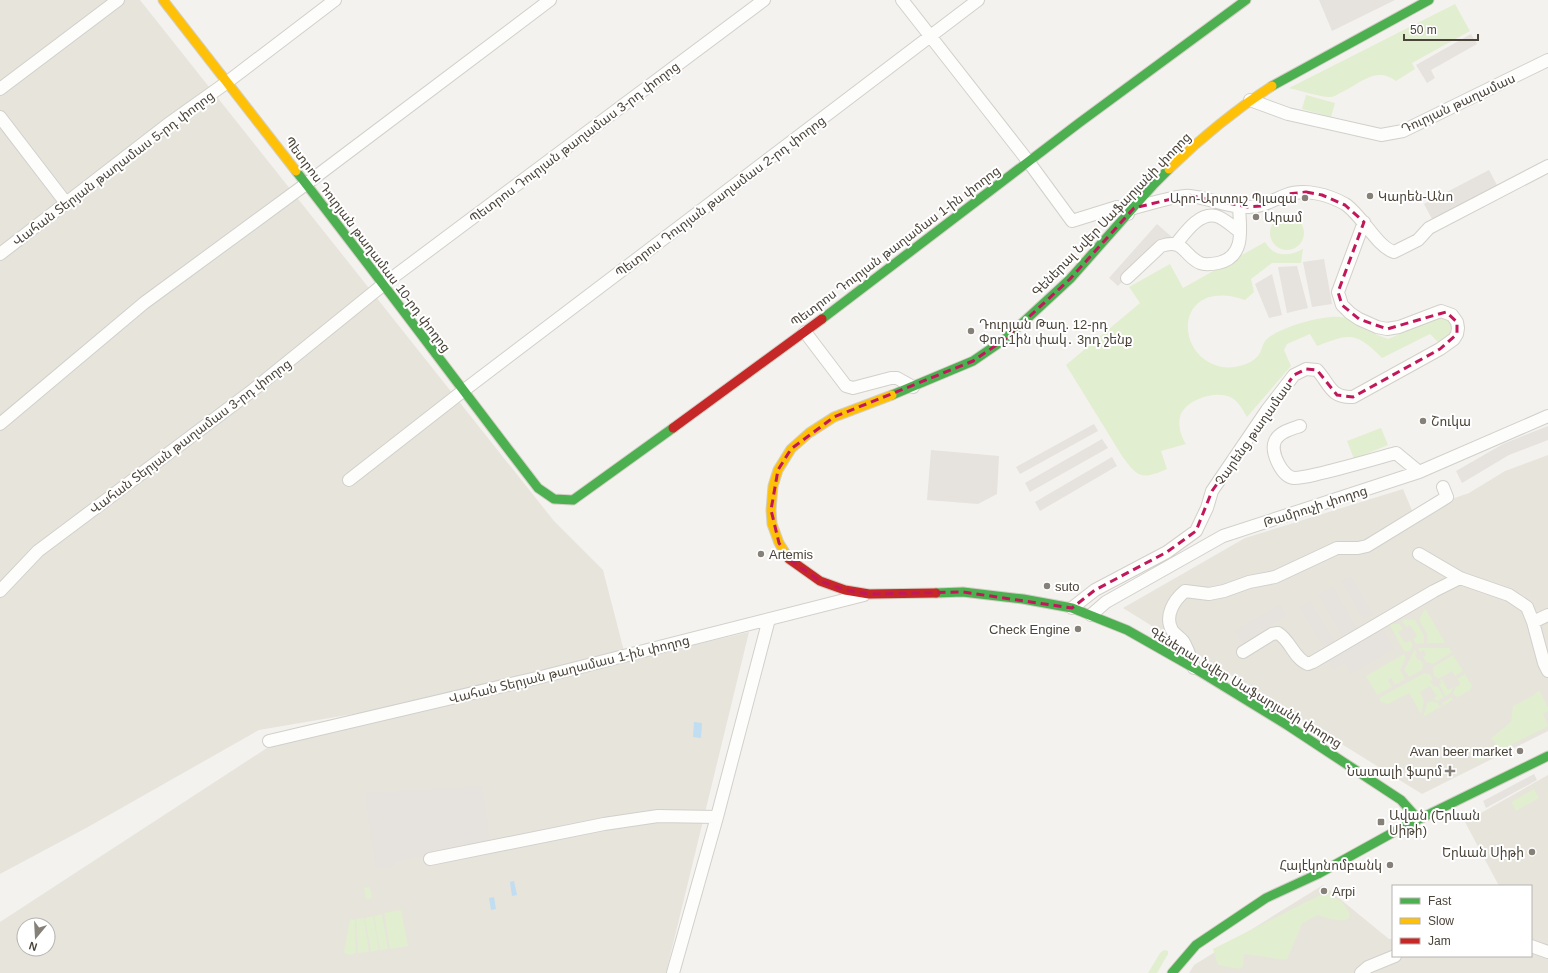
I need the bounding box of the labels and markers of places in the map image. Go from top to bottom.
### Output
place label: Կարեն-Անո [1378,189,1453,204]
place label: Արո-Արտուշ Պլազա [1170,191,1297,206]
marker: Կարեն-Անո [1365,191,1375,201]
marker: Արո-Արտուշ Պլազա [1300,193,1310,203]
place label: Արամ [1264,210,1303,225]
marker: Արամ [1251,212,1261,222]
place label: Դուրյան Թաղ. 12-րդ Փող.1ին փակ․ 3րդ շենք [979,317,1133,347]
marker: Դուրյան Թաղ. 12-րդ Փող.1ին փակ․ 3րդ շենք [966,326,976,336]
place label: Շուկա [1431,414,1471,429]
marker: Շուկա [1418,416,1428,426]
place label: Artemis [769,547,814,562]
marker: Artemis [756,549,766,559]
place label: suto [1055,579,1080,594]
marker: suto [1042,581,1052,591]
place label: Check Engine [989,622,1070,637]
marker: Check Engine [1073,624,1083,634]
place label: Avan beer market [1410,744,1512,759]
marker: Avan beer market [1515,746,1525,756]
place label: Նատալի ֆարմ [1347,764,1442,779]
marker: Նատալի ֆարմ [1445,766,1455,776]
place label: Ավան (Երևան Սիթի) [1389,808,1480,838]
marker: Ավան (Երևան Սիթի) [1376,817,1386,827]
place label: Երևան Սիթի [1442,845,1524,860]
marker: Երևան Սիթի [1527,847,1537,857]
place label: Հայէկոնոմբանկ [1280,858,1382,873]
marker: Հայէկոնոմբանկ [1385,860,1395,870]
place label: Arpi [1332,884,1355,899]
marker: Arpi [1319,886,1329,896]

